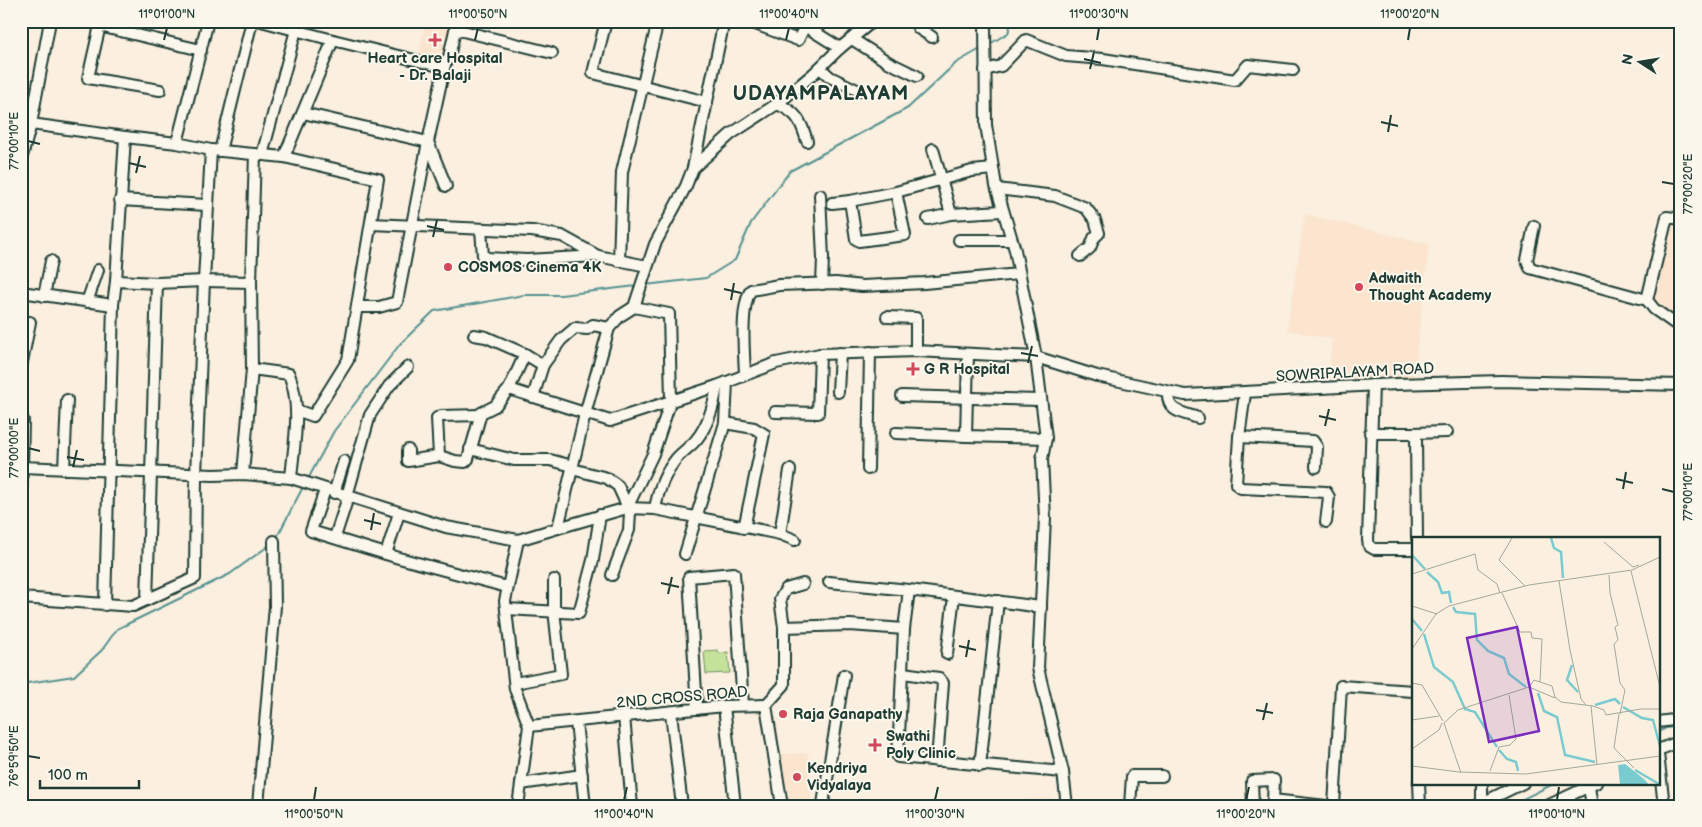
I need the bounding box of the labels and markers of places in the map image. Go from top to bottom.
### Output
marker: Heart care Hospital - Dr. Balaji [428,33,442,47]
place label: Heart care Hospital - Dr. Balaji [367,49,503,85]
place label: COSMOS Cinema 4K [458,258,602,277]
marker: COSMOS Cinema 4K [442,261,454,273]
place label: Adwaith Thought Academy [1368,269,1492,305]
marker: Adwaith Thought Academy [1353,281,1365,293]
place label: G R Hospital [924,360,1010,379]
marker: G R Hospital [906,362,920,376]
place label: Raja Ganapathy [793,705,903,724]
marker: Raja Ganapathy [777,708,789,720]
place label: Swathi Poly Clinic [886,727,956,763]
marker: Swathi Poly Clinic [868,738,882,752]
place label: Kendriya Vidyalaya [807,759,871,795]
marker: Kendriya Vidyalaya [791,771,803,783]

